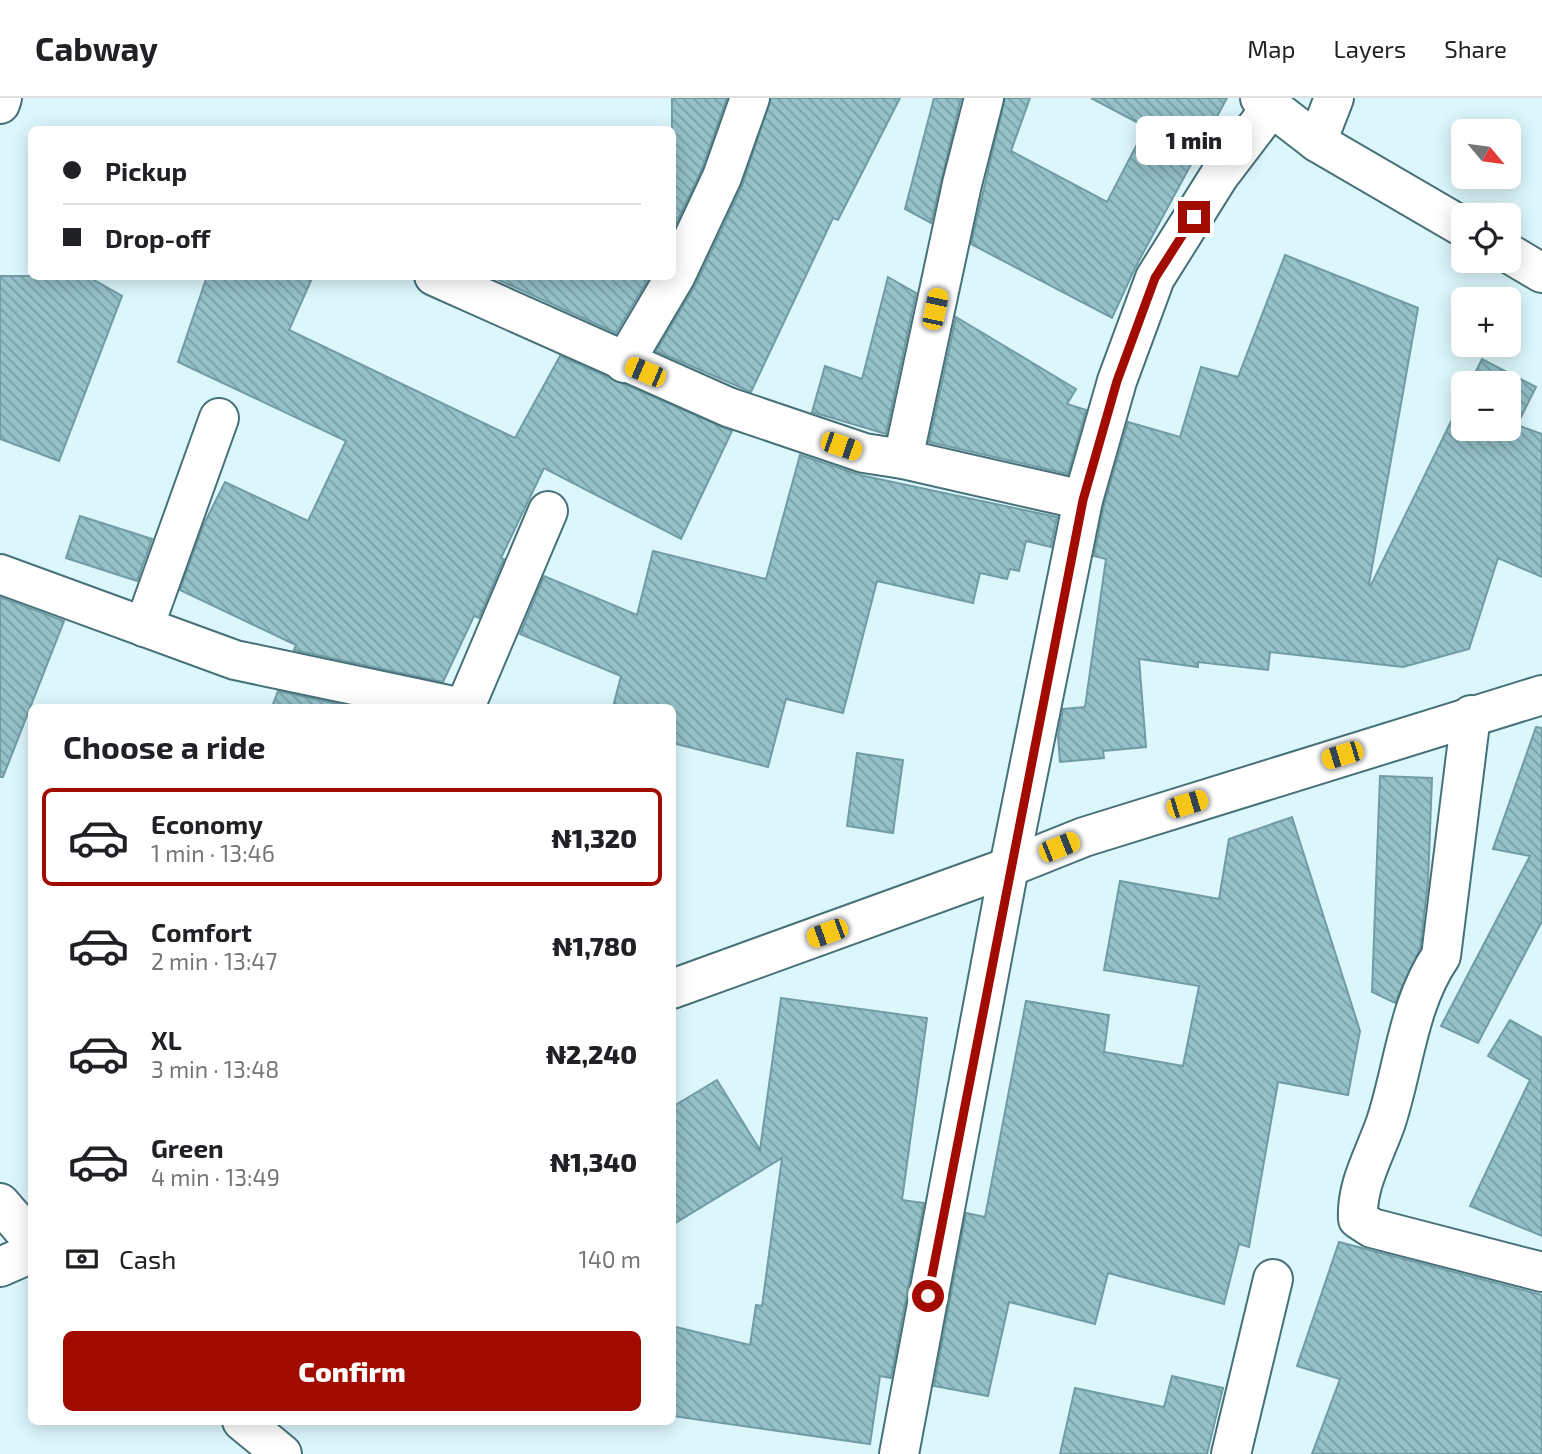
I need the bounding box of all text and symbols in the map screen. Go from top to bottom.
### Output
text: Cabway [35,28,158,68]
text: Map [1247,34,1295,63]
text: Layers [1333,34,1406,63]
text: Share [1444,34,1507,63]
callout: 1 min [1136,116,1252,164]
north arrow [1451,119,1521,189]
map controls [1451,119,1521,441]
text: 1 min [1166,126,1222,154]
text: Pickup [105,155,187,186]
route end [1178,201,1210,233]
button: locate [1451,203,1521,273]
text: Drop-off [105,222,210,253]
car [921,286,950,332]
button: + [1451,287,1521,357]
car [622,354,669,390]
button: − [1451,371,1521,441]
car [818,429,865,463]
text: Choose a ride [63,727,266,765]
car [1319,739,1366,771]
car [1164,788,1211,820]
icon: car [67,806,130,869]
text: Economy [151,808,263,839]
text: ₦1,320 [552,822,637,853]
car [1036,829,1083,865]
text: 1 min · 13:46 [151,839,275,867]
icon: car [67,914,130,977]
text: Comfort [151,916,252,947]
car [804,916,851,950]
text: ₦1,780 [552,930,637,961]
text: 2 min · 13:47 [151,947,277,975]
icon: car [67,1022,130,1085]
text: XL [151,1024,182,1055]
text: ₦2,240 [546,1038,637,1069]
text: 3 min · 13:48 [151,1055,279,1083]
icon: car [67,1130,130,1193]
text: Green [151,1132,224,1163]
text: ₦1,340 [550,1146,637,1177]
text: 4 min · 13:49 [151,1163,280,1191]
icon: cash [63,1240,101,1278]
text: Cash [119,1243,176,1274]
text: 140 m [579,1245,641,1273]
route start [912,1280,944,1312]
button: Confirm [63,1331,641,1411]

